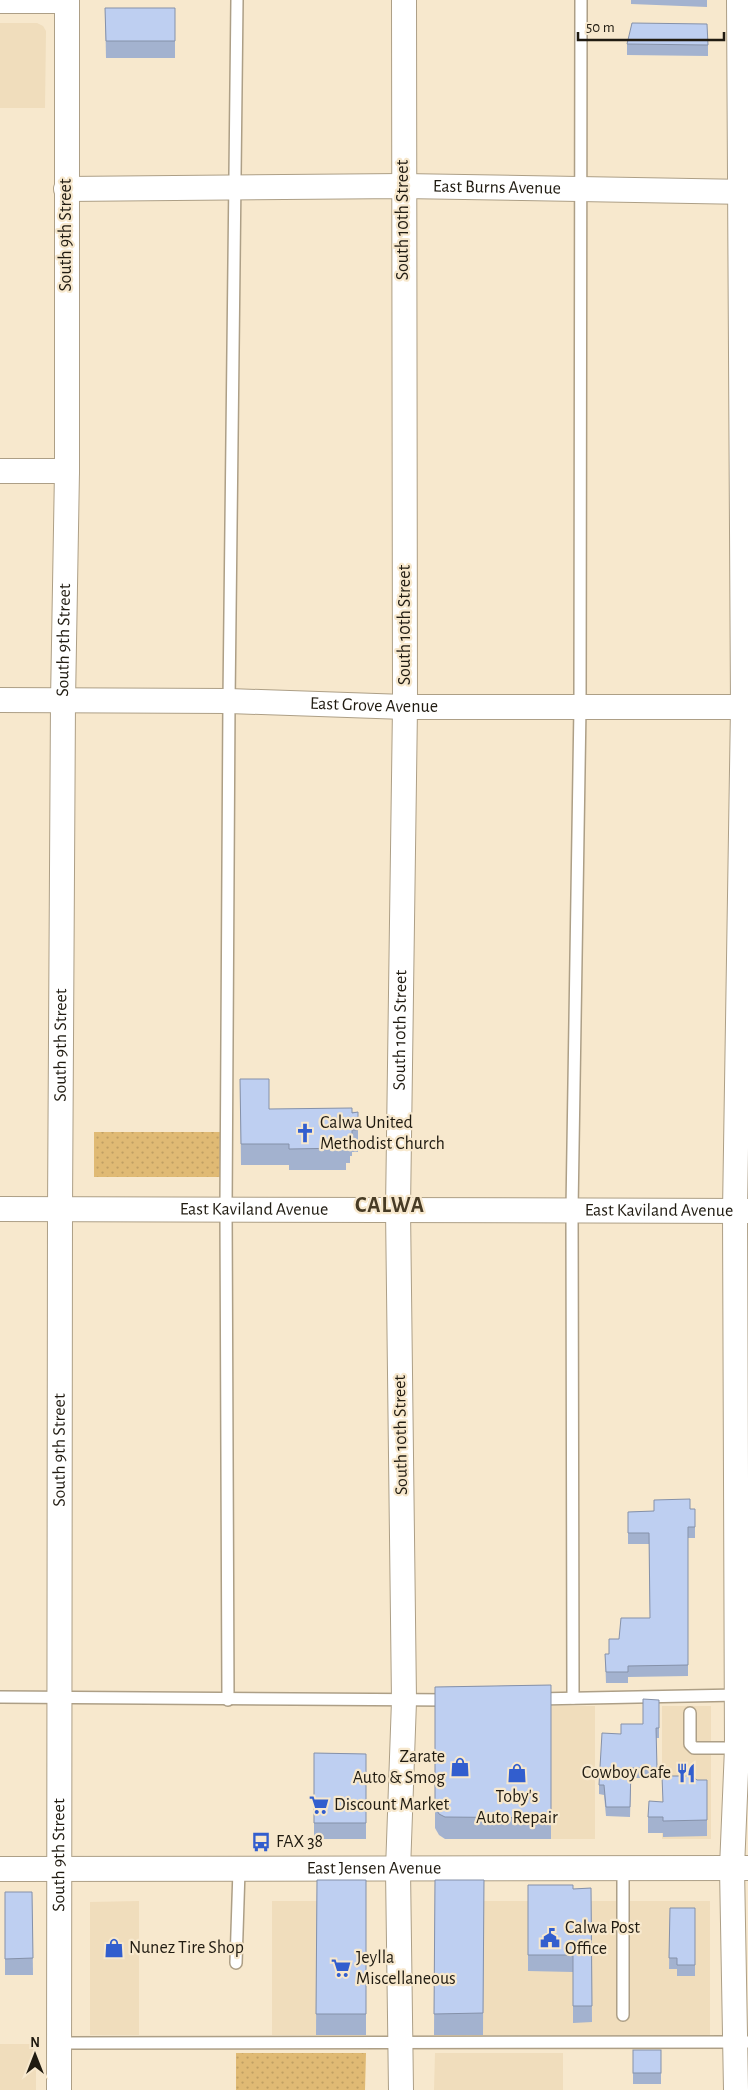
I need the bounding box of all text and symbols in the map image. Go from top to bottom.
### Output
scale bar [578,10,724,42]
text: 50 m [586,20,615,35]
street label: South 10th Street [394,160,412,280]
street label: South 9th Street [57,178,75,292]
street label: East Burns Avenue [433,178,561,198]
street label: South 10th Street [396,565,414,685]
street label: South 9th Street [54,583,74,697]
street label: East Grove Avenue [310,695,438,716]
street label: South 10th Street [391,970,410,1091]
street label: South 9th Street [52,988,70,1102]
place label: Calwa United Methodist Church [320,1114,445,1153]
church icon: Calwa United Methodist Church [294,1122,316,1144]
district label: CALWA [355,1194,425,1216]
street label: East Kaviland Avenue [180,1200,328,1219]
street label: East Kaviland Avenue [585,1202,733,1220]
street label: South 10th Street [391,1374,411,1495]
street label: South 9th Street [51,1393,69,1507]
place label: Zarate Auto & Smog [353,1748,445,1787]
shop icon: Zarate Auto & Smog [449,1756,471,1778]
shop icon: Toby's Auto Repair [506,1762,528,1784]
restaurant icon: Cowboy Cafe [675,1762,697,1784]
place label: Cowboy Cafe [582,1764,671,1782]
place label: Toby's Auto Repair [476,1788,558,1827]
supermarket icon: Discount Market [308,1794,330,1816]
place label: Discount Market [334,1796,450,1814]
street label: South 9th Street [50,1798,68,1912]
bus stop icon: FAX 38 [250,1831,272,1853]
place label: FAX 38 [276,1833,323,1851]
street label: East Jensen Avenue [307,1859,441,1878]
place label: Calwa Post Office [565,1919,640,1958]
public building icon: Calwa Post Office [539,1927,561,1949]
shop icon: Nunez Tire Shop [103,1937,125,1959]
place label: Nunez Tire Shop [129,1939,244,1957]
place label: Jeylla Miscellaneous [356,1949,456,1988]
supermarket icon: Jeylla Miscellaneous [330,1957,352,1979]
north arrow [10,2030,60,2080]
text: N [30,2036,40,2050]

